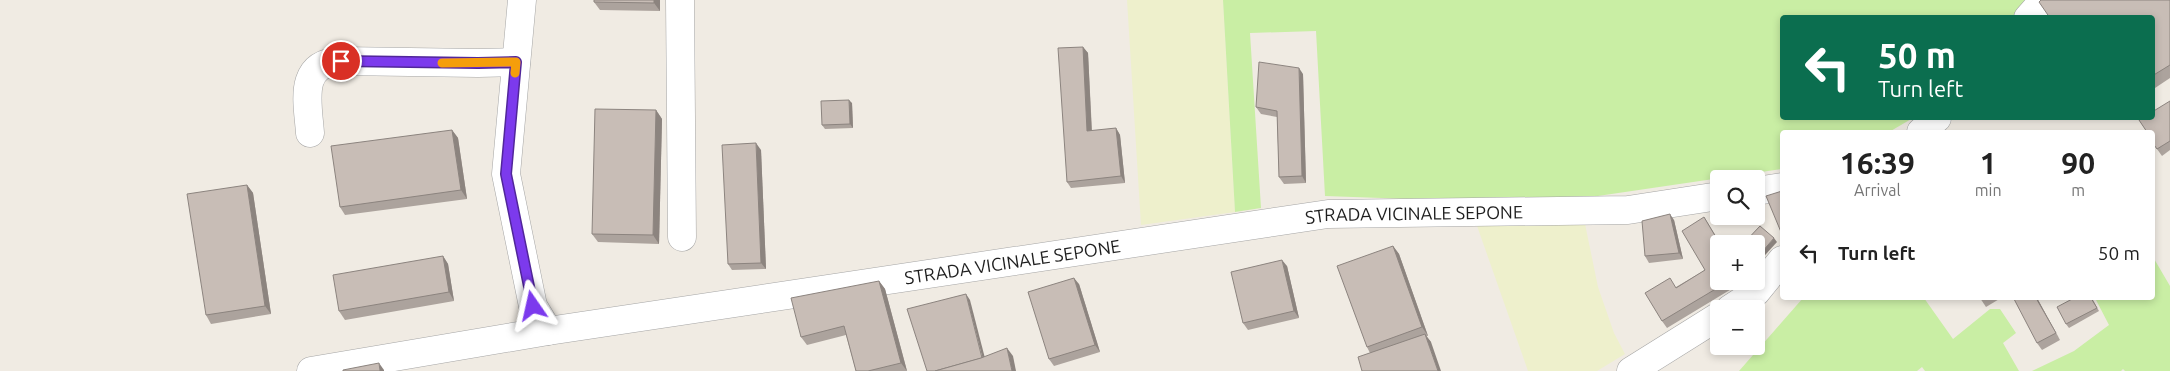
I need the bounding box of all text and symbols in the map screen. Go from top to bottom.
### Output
icon: left [1795,35,1860,100]
text: 50 m [1878,35,1956,75]
pin [320,40,362,82]
icon: arrive [327,47,355,75]
text: Turn left [1878,76,1963,101]
text: 16:39 [1840,146,1915,180]
text: 1 [1980,146,1997,180]
text: 90 [2061,146,2095,180]
map controls [1710,170,1765,355]
button: search [1710,170,1765,225]
text: Arrival [1854,181,1901,199]
text: min [1975,181,2002,199]
text: m [2071,181,2085,199]
street label: STRADA VICINALE SEPONE [1304,201,1523,227]
street label: STRADA VICINALE SEPONE [903,235,1122,287]
button: + [1710,235,1765,290]
icon: left [1795,239,1823,267]
text: Turn left [1838,242,1916,264]
text: 50 m [2098,242,2140,264]
position arrow [506,279,558,331]
button: − [1710,300,1765,355]

